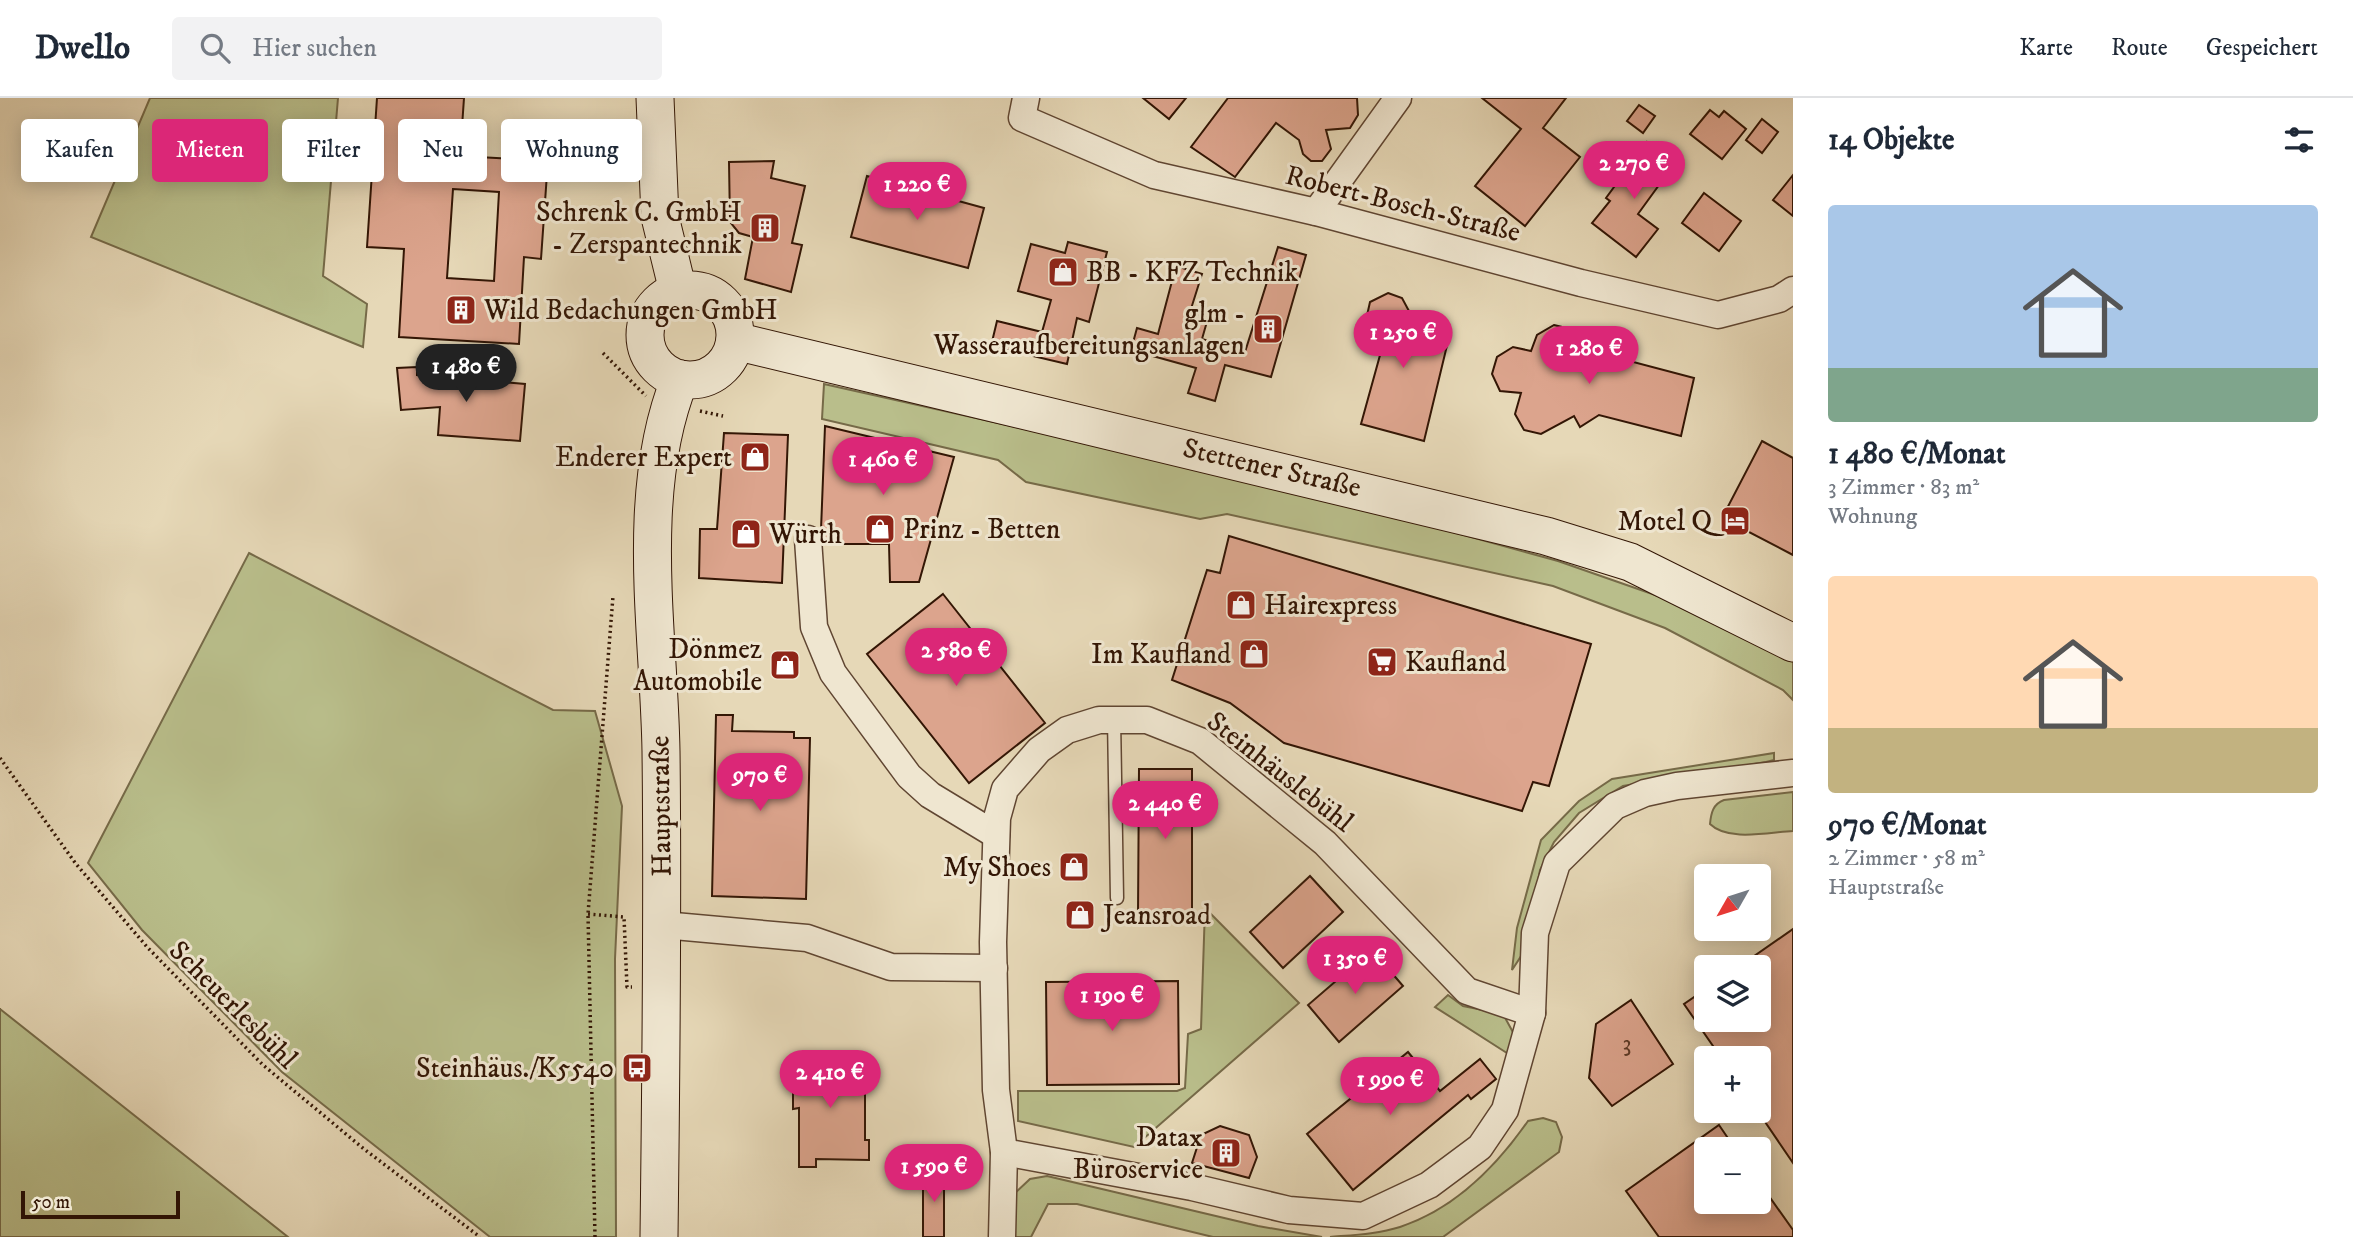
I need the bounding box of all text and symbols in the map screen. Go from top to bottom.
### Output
search box [172,17,662,80]
text: Dwello [35,28,130,69]
icon: search [196,29,234,67]
text: Hier suchen [252,32,377,65]
text: Karte [2019,33,2073,63]
text: Route [2111,33,2168,63]
text: Gespeichert [2206,33,2318,63]
chip: Kaufen [21,119,138,182]
chip: Mieten [152,119,268,182]
chip: Filter [282,119,384,182]
chip: Neu [398,119,487,182]
chip: Wohnung [501,119,642,182]
icon: filters [2280,121,2318,159]
text: 14 Objekte [1828,122,1954,159]
pin: 2 270 € [1569,141,1699,201]
text: 2 270 € [1599,149,1669,178]
street label: Robert-Bosch-Straße [1282,158,1524,250]
pin: 1 220 € [852,162,982,222]
text: 1 220 € [884,170,950,199]
place label: Schrenk C. GmbH - Zerspantechnik [536,195,742,262]
building icon: Schrenk C. GmbH - Zerspantechnik [748,211,782,245]
icon: home [2010,250,2136,376]
shop icon: BB - KFZ Technik [1046,255,1080,289]
place label: BB - KFZ Technik [1086,255,1298,290]
building icon: Wild Bedachungen GmbH [444,293,478,327]
place label: Wild Bedachungen GmbH [483,293,778,328]
place label: glm - Wasseraufbereitungsanlagen [932,296,1245,363]
pin: 1 250 € [1338,310,1468,370]
building icon: glm - Wasseraufbereitungsanlagen [1251,312,1285,346]
text: 1 250 € [1370,318,1436,347]
pin: 1 280 € [1524,327,1654,386]
text: 1 280 € [1556,334,1622,363]
pin: 1 480 € [401,344,531,404]
text: 1 480 € [432,352,500,381]
street label: Stettener Straße [1179,430,1365,506]
text: 1 480 €/Monat [1828,436,2006,473]
pin: 1 460 € [818,438,948,497]
place label: Enderer Expert [555,440,732,475]
shop icon: Enderer Expert [738,440,772,474]
text: 1 460 € [848,445,918,474]
text: 3 Zimmer · 83 m² [1828,473,1979,502]
text: Wohnung [1828,502,1917,531]
place label: Motel Q [1617,504,1725,539]
hotel icon: Motel Q [1718,504,1752,538]
shop icon: Prinz - Betten [863,512,897,546]
place label: Prinz - Betten [903,512,1061,547]
shop icon: Würth [729,517,763,551]
place label: Würth [768,517,842,552]
shop icon: Hairexpress [1224,588,1258,622]
place label: Hairexpress [1264,588,1397,623]
icon: home [2010,621,2136,747]
pin: 2 580 € [891,628,1021,688]
place label: Dönmez Automobile [633,632,762,699]
text: 2 580 € [921,636,991,665]
place label: Im Kaufland [1091,637,1231,672]
shop icon: Im Kaufland [1237,637,1271,671]
supermarket icon: Kaufland [1365,645,1399,679]
place label: Kaufland [1405,645,1506,680]
shop icon: Dönmez Automobile [768,648,802,682]
street label: Steinhäuslebühl [1200,704,1361,840]
street label: Hauptstraße [642,735,680,877]
pin: 970 € [711,754,809,813]
text: 970 € [733,761,787,790]
pin: 2 440 € [1100,782,1230,841]
text: 2 440 € [1128,789,1202,818]
text: 970 €/Monat [1828,807,1987,844]
text: 2 Zimmer · 58 m² [1828,844,1985,873]
place label: My Shoes [943,850,1051,885]
shop icon: My Shoes [1057,850,1091,884]
north arrow [1694,864,1771,942]
map controls [1694,864,1771,1214]
text: Hauptstraße [1828,873,1944,902]
shop icon: Jeansroad [1063,898,1097,932]
place label: Jeansroad [1100,898,1211,933]
street label: Scheuerlesbühl [161,933,305,1077]
pin: 1 350 € [1290,936,1420,996]
text: 1 350 € [1323,944,1387,973]
button: layers [1694,955,1771,1032]
pin: 1 190 € [1047,974,1177,1033]
text: 1 190 € [1080,981,1144,1010]
house number: 3 [1623,1029,1631,1059]
button: + [1694,1046,1771,1123]
place label: Steinhäus./K5540 [416,1051,614,1086]
bus stop icon: Steinhäus./K5540 [620,1051,654,1085]
pin: 2 410 € [765,1051,895,1110]
text: 2 410 € [796,1058,864,1087]
pin: 1 990 € [1325,1058,1455,1117]
text: 1 990 € [1356,1065,1424,1094]
place label: Datax Büroservice [1073,1120,1203,1187]
building icon: Datax Büroservice [1209,1136,1243,1170]
button: − [1694,1137,1771,1214]
pin: 1 590 € [869,1144,999,1204]
text: 1 590 € [900,1152,968,1181]
scale bar [21,1188,180,1220]
text: 50 m [32,1191,70,1214]

